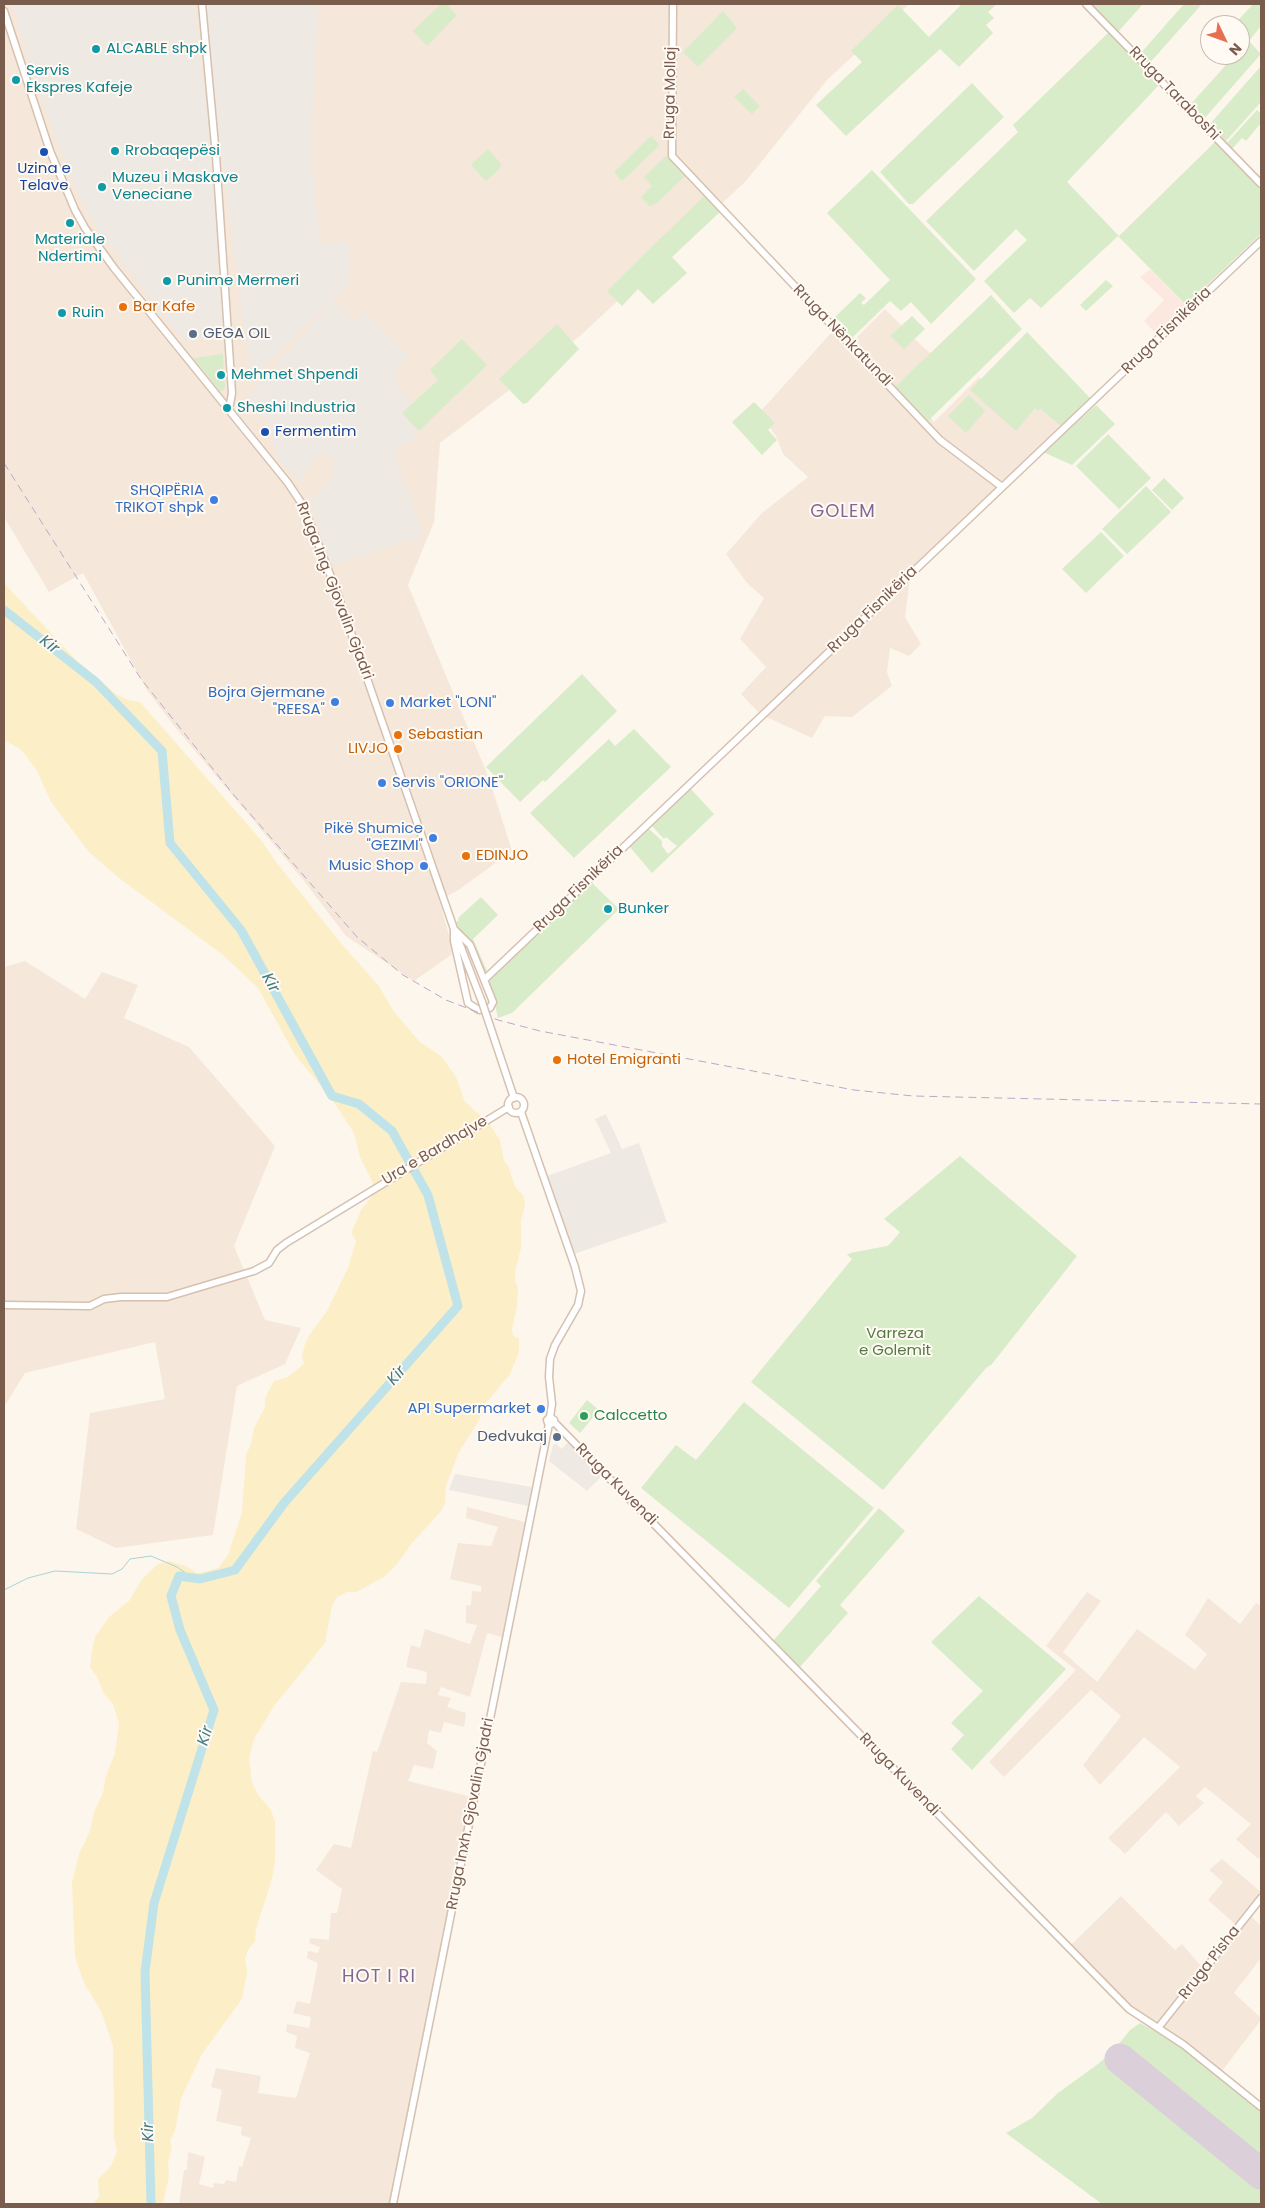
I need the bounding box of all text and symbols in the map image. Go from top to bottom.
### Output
north arrow [1200,15,1250,65]
text: N [1224,39,1246,60]
place label: ALCABLE shpk [106,40,207,58]
marker: ALCABLE shpk [90,43,102,55]
street label: Rruga Taraboshi [1125,43,1223,145]
street label: Rruga Mollaj [661,47,681,139]
place label: Servis Ekspres Kafeje [26,62,132,97]
marker: Servis Ekspres Kafeje [10,74,22,86]
place label: Rrobaqepësi [125,142,220,160]
marker: Rrobaqepësi [109,145,121,157]
marker: Uzina e Telave [38,146,50,158]
place label: Uzina e Telave [17,160,71,195]
place label: Muzeu i Maskave Veneciane [112,169,238,204]
marker: Muzeu i Maskave Veneciane [96,181,108,193]
marker: Materiale Ndertimi [64,217,76,229]
place label: Materiale Ndertimi [35,231,105,266]
place label: Punime Mermeri [177,272,299,290]
marker: Punime Mermeri [161,275,173,287]
street label: Rruga Nënkatundi [789,281,895,391]
street label: Rruga Fisnikëria [1119,284,1215,378]
place label: Bar Kafe [133,298,195,316]
marker: Bar Kafe [117,301,129,313]
place label: Ruin [72,304,104,322]
marker: Ruin [56,307,68,319]
place label: GEGA OIL [203,325,270,343]
marker: GEGA OIL [187,328,199,340]
place label: Mehmet Shpendi [231,366,358,384]
marker: Mehmet Shpendi [215,369,227,381]
place label: Sheshi Industria [237,399,356,417]
marker: Sheshi Industria [221,402,233,414]
place label: Fermentim [275,423,356,441]
marker: Fermentim [259,426,271,438]
place label: SHQIPËRIA TRIKOT shpk [115,482,204,517]
marker: SHQIPËRIA TRIKOT shpk [208,494,220,506]
street label: Rruga Ing. Gjovalin Gjadri [292,500,376,682]
district label: GOLEM [810,501,876,523]
street label: Rruga Fisnikëria [825,563,921,657]
water label: Kir [35,631,63,659]
place label: Bojra Gjermane "REESA" [208,684,325,719]
place label: Market "LONI" [400,694,496,712]
marker: Bojra Gjermane "REESA" [329,696,341,708]
marker: Market "LONI" [384,697,396,709]
place label: Sebastian [408,726,483,744]
marker: Sebastian [392,729,404,741]
place label: LIVJO [348,740,388,758]
marker: LIVJO [392,743,404,755]
place label: Servis "ORIONE" [392,774,503,792]
marker: Servis "ORIONE" [376,777,388,789]
place label: Pikë Shumice "GEZIMI" [324,820,423,855]
marker: Pikë Shumice "GEZIMI" [427,832,439,844]
street label: Rruga Fisnikëria [531,842,627,936]
place label: EDINJO [476,847,528,865]
marker: EDINJO [460,850,472,862]
place label: Music Shop [329,857,414,875]
marker: Music Shop [418,860,430,872]
place label: Bunker [618,900,669,918]
marker: Bunker [602,903,614,915]
water label: Kir [257,970,283,996]
place label: Hotel Emigranti [567,1051,681,1069]
marker: Hotel Emigranti [551,1054,563,1066]
street label: Ura e Bardhajve [379,1113,491,1189]
park label: Varreza e Golemit [859,1325,931,1360]
water label: Kir [383,1362,411,1390]
place label: API Supermarket [407,1400,531,1418]
marker: API Supermarket [535,1403,547,1415]
place label: Calccetto [594,1407,667,1425]
marker: Calccetto [578,1410,590,1422]
place label: Dedvukaj [477,1428,547,1446]
marker: Dedvukaj [551,1431,563,1443]
street label: Rruga Kuvendi [571,1440,661,1530]
street label: Rruga Inxh. Gjovalin Gjadri [444,1716,498,1912]
water label: Kir [194,1724,218,1748]
street label: Rruga Kuvendi [855,1730,943,1820]
street label: Rruga Pisha [1176,1923,1244,2003]
district label: HOT I RI [341,1966,417,1988]
water label: Kir [139,2122,159,2142]

